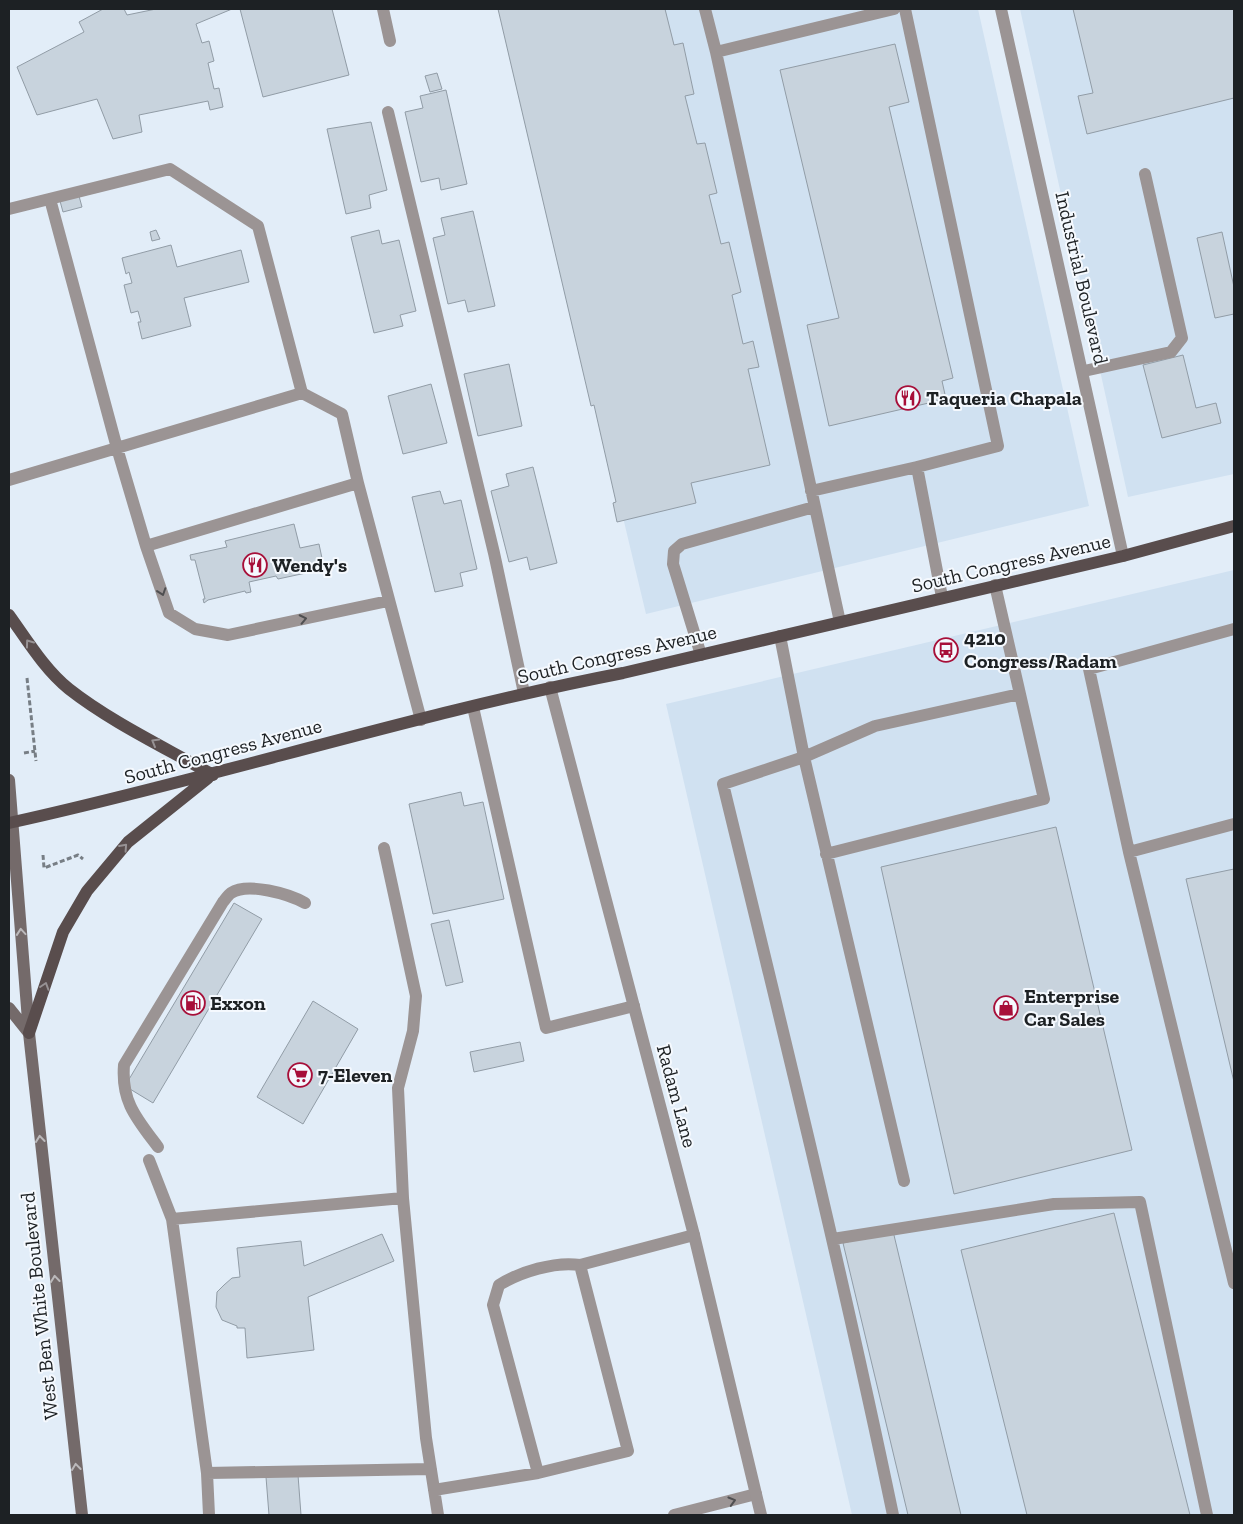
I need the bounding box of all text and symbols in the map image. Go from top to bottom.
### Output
street label: Industrial Boulevard [1050,189,1114,367]
restaurant icon: Taqueria Chapala [895,385,921,411]
place label: Taqueria Chapala [926,386,1082,410]
street label: South Congress Avenue [909,528,1113,598]
restaurant icon: Wendy's [242,552,268,578]
place label: Wendy's [272,553,347,577]
one-way arrow [156,587,166,596]
one-way arrow [298,614,307,625]
street label: South Congress Avenue [515,619,719,689]
place label: 4210 Congress/Radam [964,626,1117,673]
bus stop icon: 4210 Congress/Radam [933,637,959,663]
one-way arrow [26,639,35,649]
street label: South Congress Avenue [122,713,324,789]
one-way arrow [152,738,161,748]
one-way arrow [119,844,128,853]
one-way arrow [16,927,27,935]
one-way arrow [39,983,49,991]
place label: Enterprise Car Sales [1024,984,1120,1031]
fuel station icon: Exxon [180,990,206,1016]
place label: Exxon [210,991,266,1015]
shop icon: Enterprise Car Sales [993,995,1019,1021]
street label: Radam Lane [652,1042,702,1150]
supermarket icon: 7-Eleven [287,1062,313,1088]
place label: 7-Eleven [318,1063,392,1087]
one-way arrow [35,1134,46,1142]
street label: West Ben White Boulevard [15,1191,63,1421]
one-way arrow [50,1275,61,1283]
one-way arrow [71,1463,82,1471]
one-way arrow [727,1496,735,1506]

